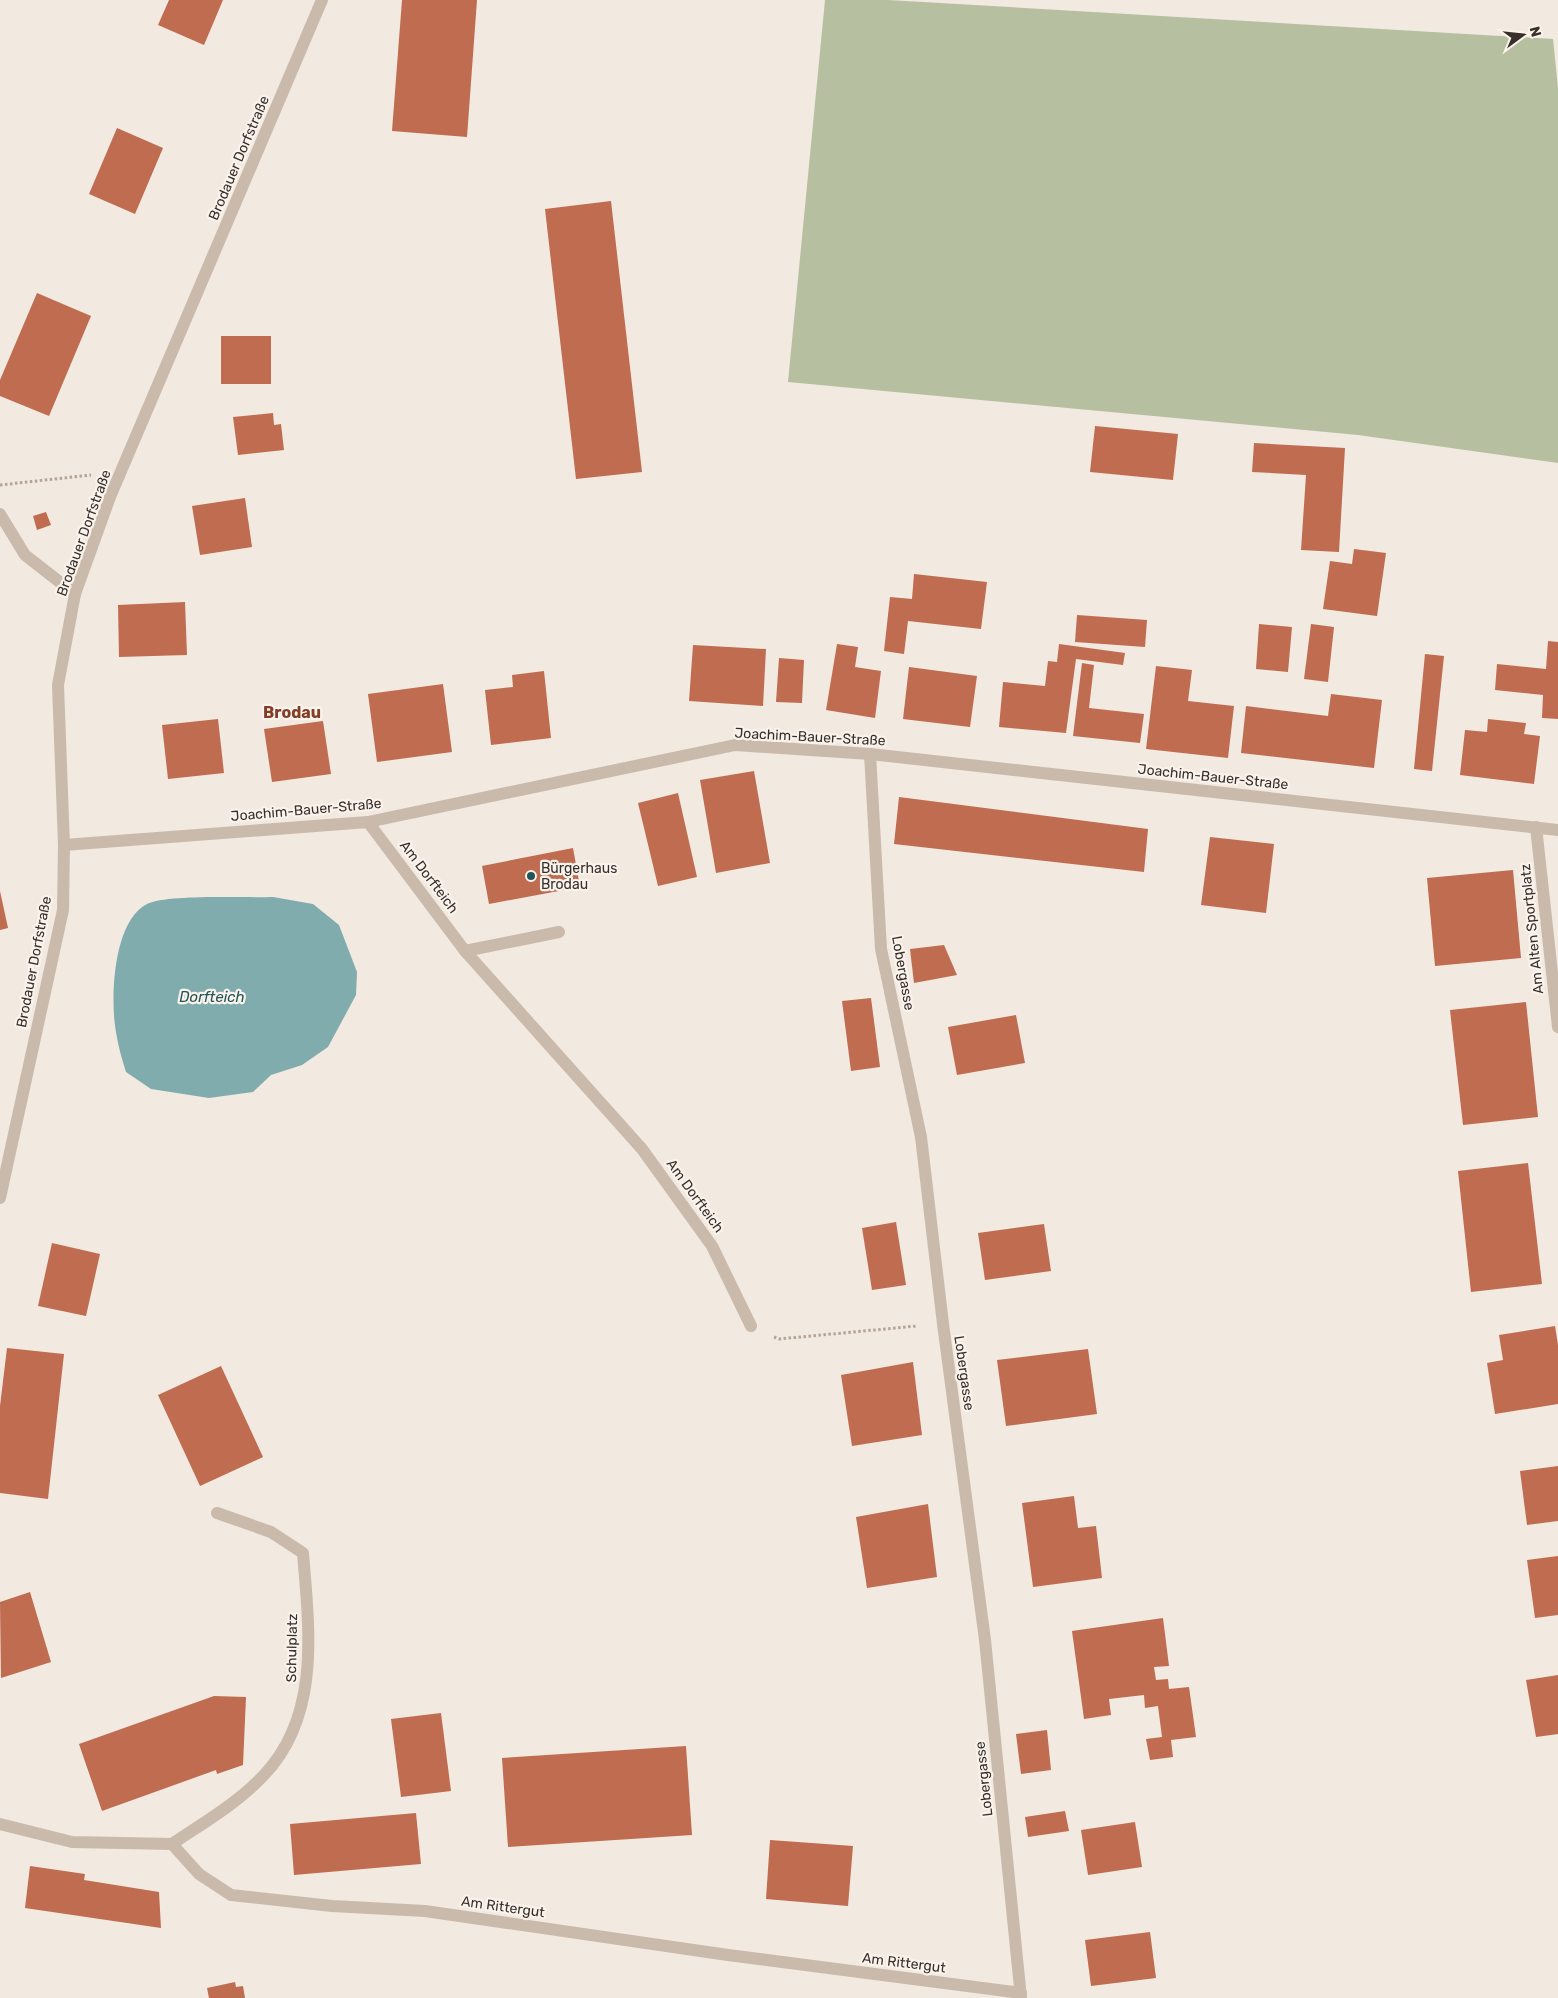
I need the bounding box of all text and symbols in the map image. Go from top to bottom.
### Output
north arrow [1498,10,1548,60]
text: N [1526,25,1545,39]
street label: Brodauer Dorfstraße [205,93,273,223]
street label: Brodauer Dorfstraße [53,467,115,599]
district label: Brodau [263,703,321,722]
street label: Joachim-Bauer-Straße [734,725,886,749]
street label: Joachim-Bauer-Straße [1137,761,1289,793]
street label: Joachim-Bauer-Straße [230,795,382,825]
street label: Am Dorfteich [396,837,462,917]
place label: Bürgerhaus Brodau [541,860,617,893]
street label: Am Alten Sportplatz [1517,863,1547,995]
marker: Bürgerhaus Brodau [525,870,537,882]
street label: Brodauer Dorfstraße [13,895,55,1029]
street label: Lobergasse [888,934,918,1012]
water label: Dorfteich [179,988,245,1006]
street label: Am Dorfteich [663,1156,727,1236]
street label: Lobergasse [950,1335,978,1412]
street label: Schulplatz [283,1613,301,1683]
street label: Lobergasse [972,1741,996,1817]
street label: Am Rittergut [460,1893,546,1921]
street label: Am Rittergut [861,1949,947,1977]

